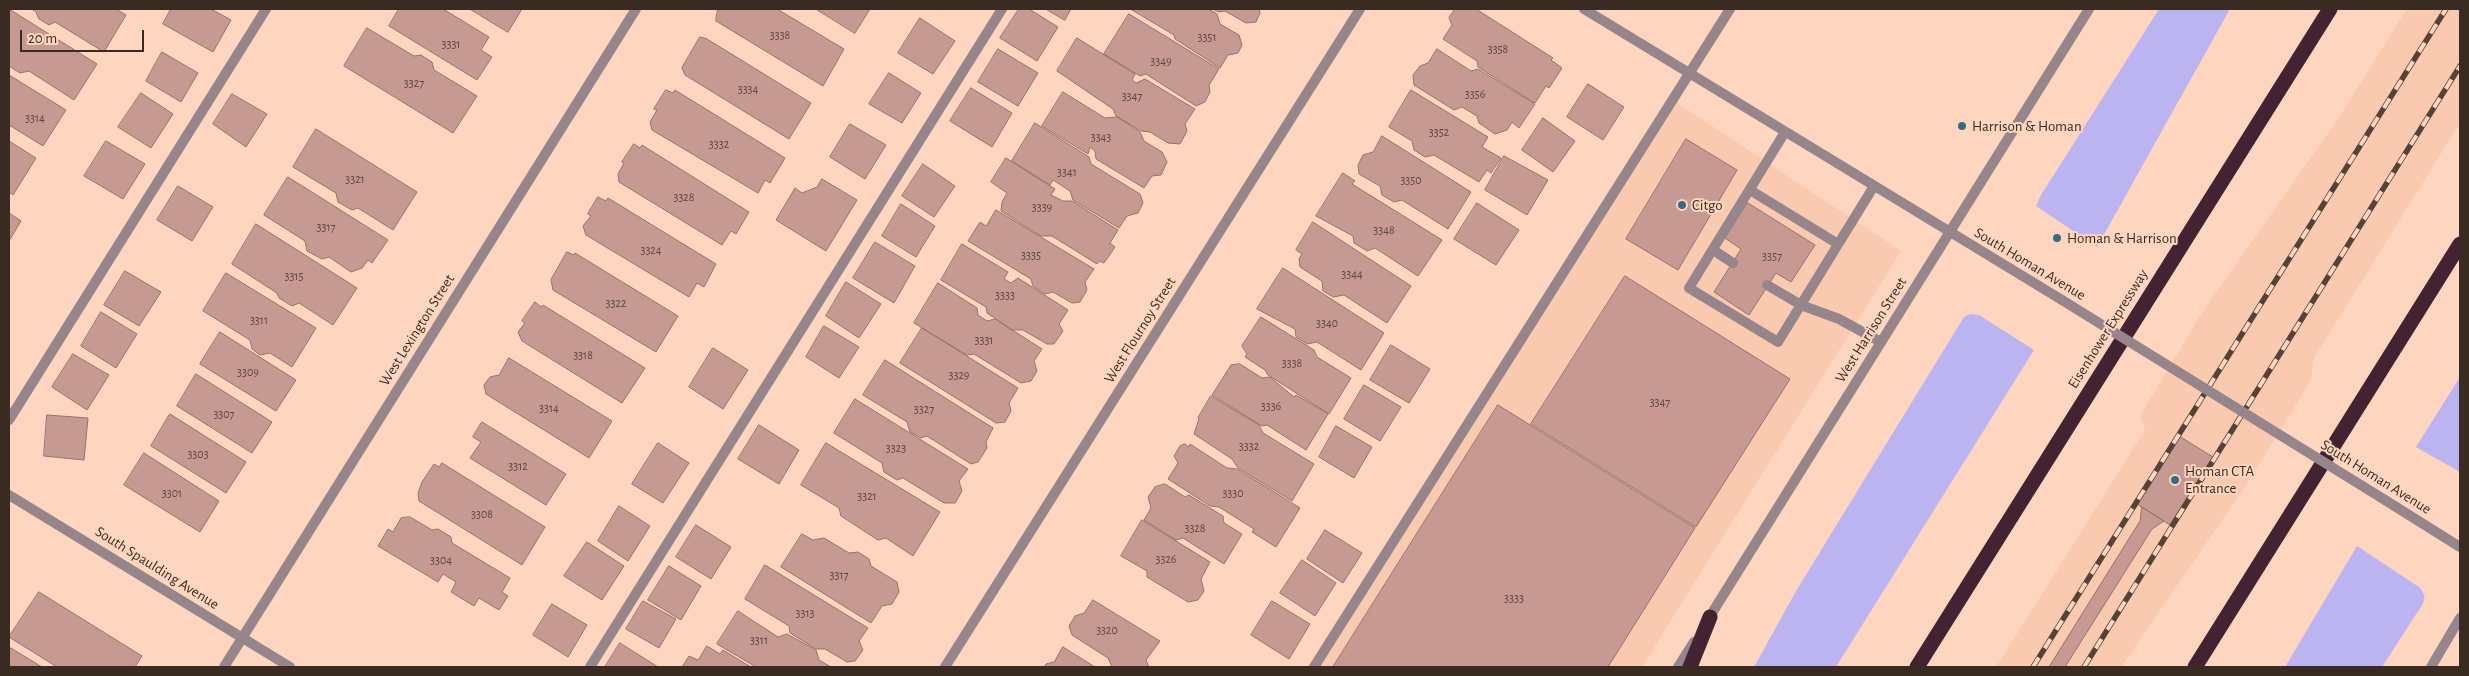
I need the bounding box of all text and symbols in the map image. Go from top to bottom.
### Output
scale bar [22,20,146,52]
house number: 3338 [770,28,790,42]
house number: 3351 [1197,30,1217,44]
text: 20 m [28,31,57,46]
house number: 3331 [442,37,460,51]
house number: 3358 [1488,42,1508,56]
house number: 3349 [1150,54,1172,68]
house number: 3327 [404,76,424,90]
house number: 3334 [738,82,758,96]
house number: 3356 [1465,87,1485,101]
house number: 3347 [1122,89,1142,103]
house number: 3314 [25,111,45,125]
place label: Harrison & Homan [1972,117,2082,135]
marker: Harrison & Homan [1956,120,1968,132]
house number: 3352 [1429,125,1449,139]
house number: 3343 [1091,130,1111,144]
house number: 3332 [709,137,729,151]
house number: 3341 [1057,165,1077,179]
house number: 3321 [345,172,365,186]
house number: 3350 [1400,173,1422,187]
house number: 3328 [673,190,695,204]
place label: Citgo [1692,196,1723,214]
marker: Citgo [1676,199,1688,211]
house number: 3339 [1032,200,1052,214]
house number: 3317 [316,220,336,234]
house number: 3348 [1373,223,1395,237]
street label: South Homan Avenue [1971,224,2089,304]
place label: Homan & Harrison [2067,229,2177,247]
marker: Homan & Harrison [2051,232,2063,244]
house number: 3324 [640,243,662,257]
house number: 3335 [1021,248,1041,262]
house number: 3357 [1762,249,1782,263]
street label: Eisenhower Expressway [2064,266,2152,392]
house number: 3344 [1341,267,1363,281]
house number: 3315 [284,269,304,283]
street label: West Lexington Street [375,271,459,389]
street label: West Flournoy Street [1100,274,1180,386]
street label: West Harrison Street [1831,274,1911,386]
house number: 3333 [995,288,1015,302]
house number: 3322 [606,296,626,310]
house number: 3311 [250,313,268,327]
house number: 3340 [1316,316,1338,330]
house number: 3331 [975,333,993,347]
house number: 3318 [573,348,593,362]
house number: 3338 [1282,356,1302,370]
house number: 3309 [237,365,259,379]
house number: 3329 [949,368,969,382]
house number: 3347 [1650,395,1670,409]
house number: 3336 [1261,399,1281,413]
house number: 3314 [539,401,559,415]
house number: 3327 [914,402,934,416]
house number: 3307 [213,407,235,421]
street label: South Homan Avenue [2317,436,2435,518]
house number: 3332 [1239,439,1259,453]
house number: 3323 [886,441,906,455]
house number: 3303 [187,447,209,461]
house number: 3312 [508,459,528,473]
place label: Homan CTA Entrance [2185,462,2254,497]
marker: Homan CTA Entrance [2169,474,2181,486]
house number: 3301 [162,486,182,500]
house number: 3330 [1222,486,1244,500]
house number: 3321 [857,489,877,503]
house number: 3308 [471,507,493,521]
house number: 3328 [1184,521,1206,535]
street label: South Spaulding Avenue [92,523,222,613]
house number: 3326 [1156,552,1176,566]
house number: 3304 [430,553,452,567]
house number: 3317 [829,568,849,582]
house number: 3333 [1504,591,1524,605]
house number: 3313 [796,606,814,620]
house number: 3320 [1096,623,1118,637]
house number: 3311 [750,633,768,647]

